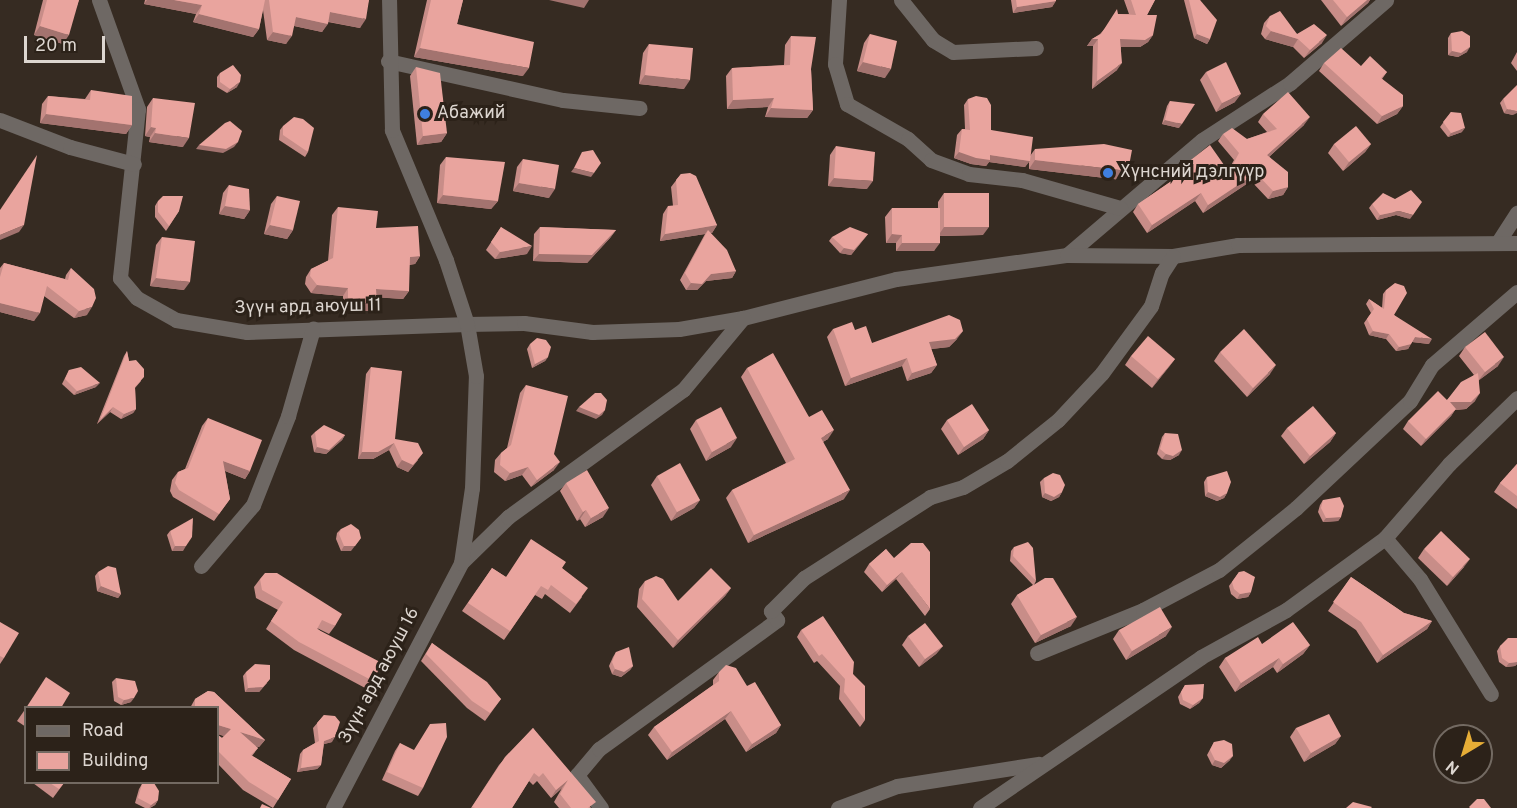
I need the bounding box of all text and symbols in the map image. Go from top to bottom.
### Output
scale bar [27,24,108,62]
text: 20 m [35,35,77,58]
place label: Абажий [437,103,505,125]
marker: Абажий [418,107,432,121]
place label: Хүнсний дэлгүүр [1120,162,1265,184]
marker: Хүнсний дэлгүүр [1101,166,1115,180]
street label: Зүүн ард аюуш 11 [234,296,382,320]
street label: Зүүн ард аюуш 16 [335,604,425,748]
legend [24,706,219,784]
text: Road [82,720,124,743]
north arrow [1433,724,1493,784]
text: Building [82,750,148,773]
text: N [1442,755,1464,778]

